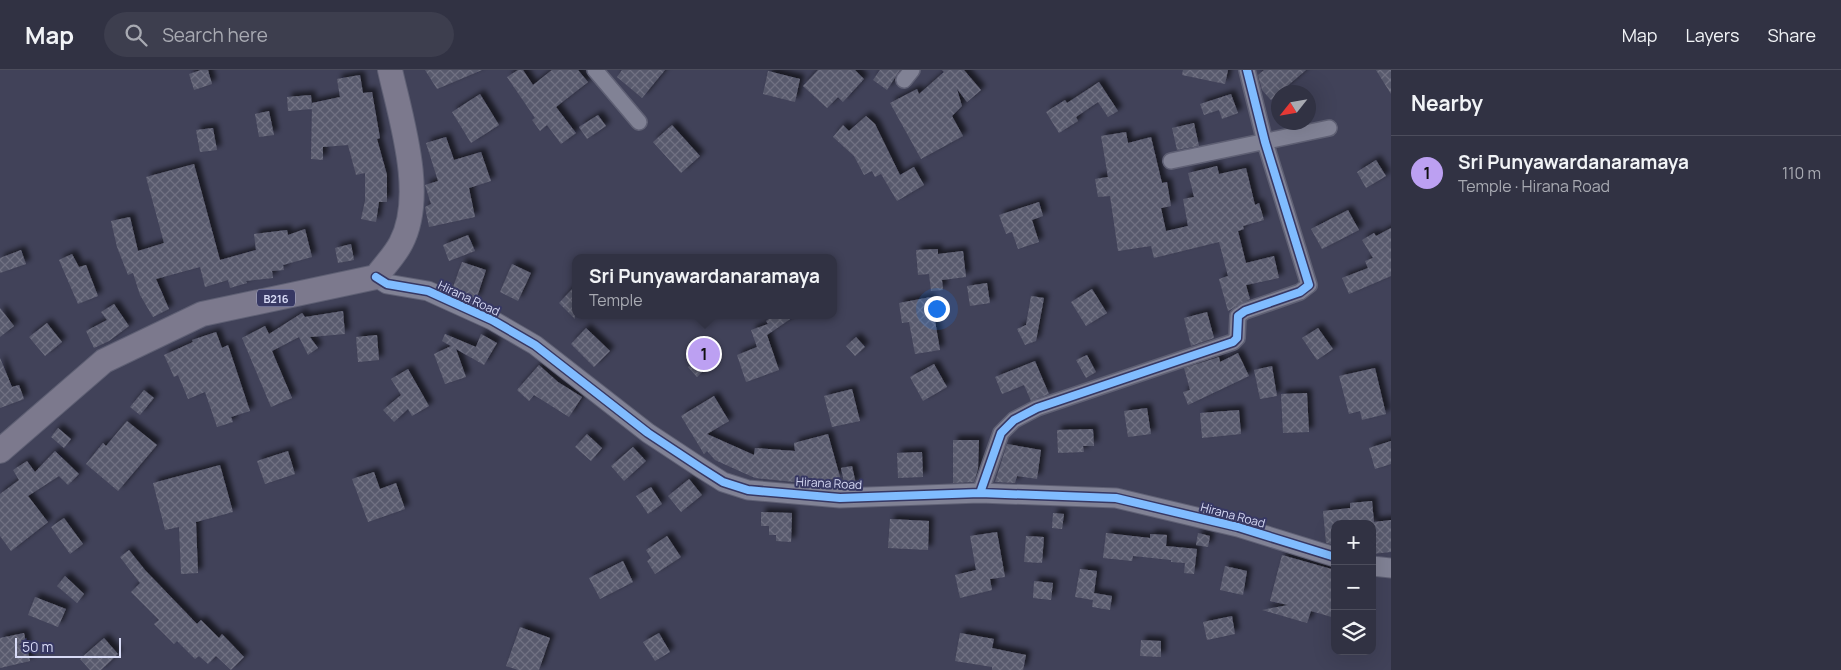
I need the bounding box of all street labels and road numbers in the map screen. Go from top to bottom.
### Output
street label: Hirana Road [435,276,503,320]
road number: B216 [257,290,295,307]
street label: Hirana Road [795,473,863,493]
street label: Hirana Road [1199,498,1267,532]

